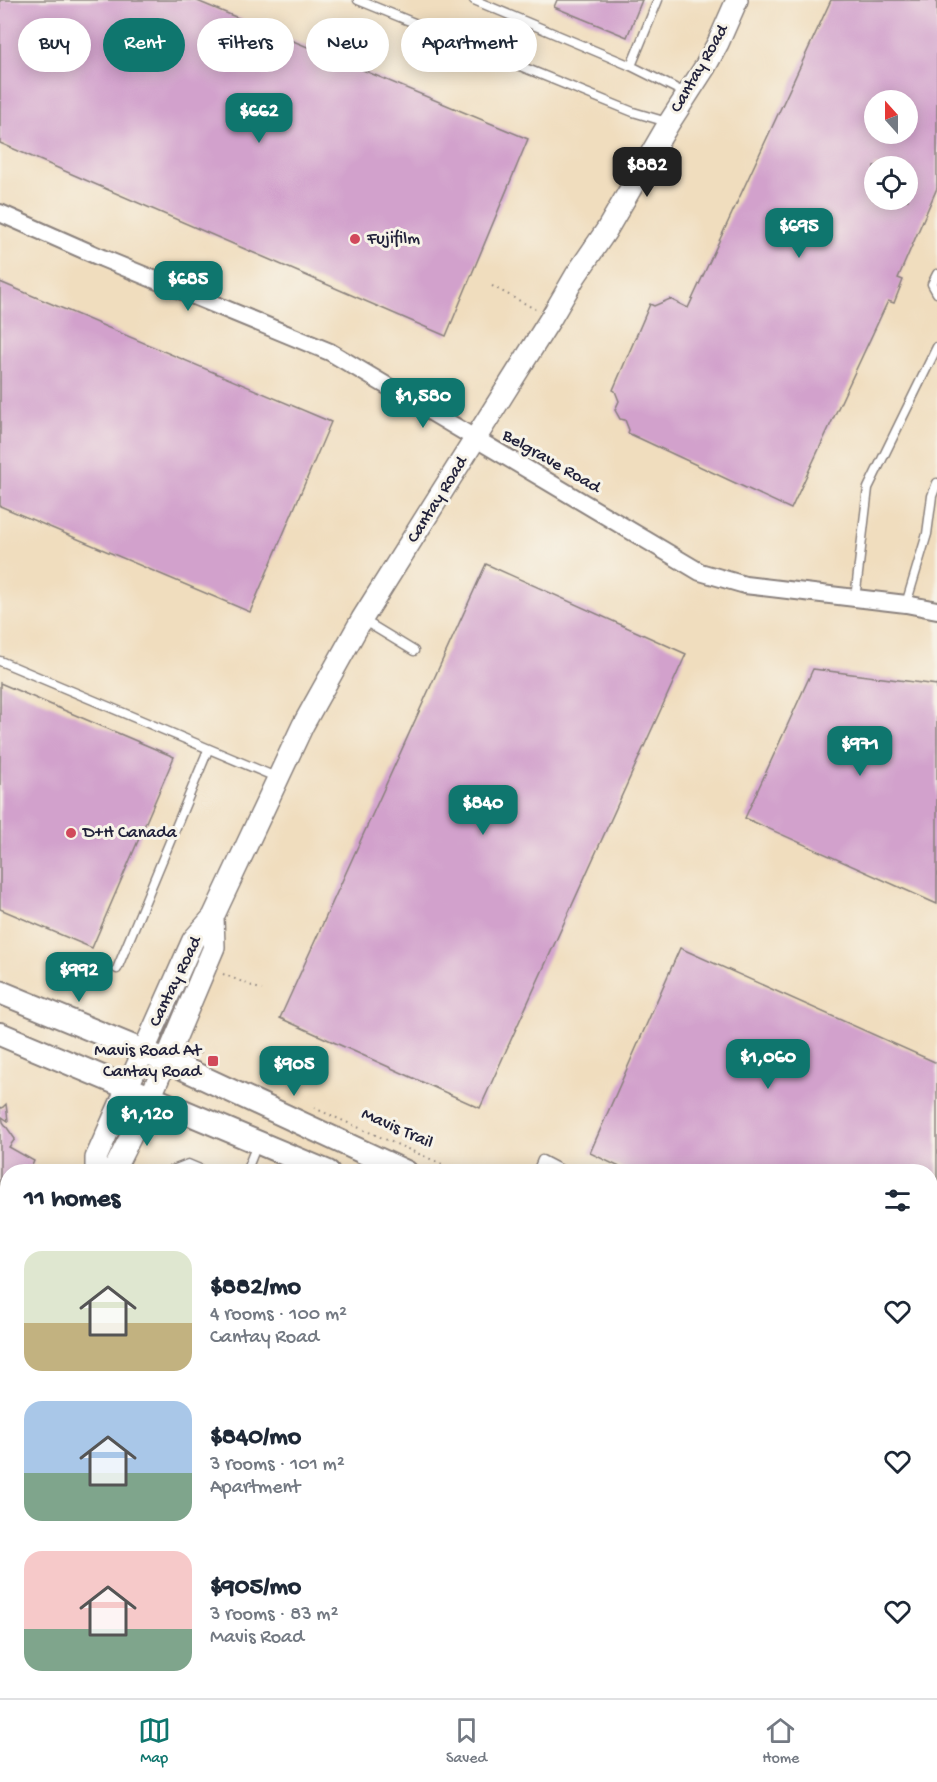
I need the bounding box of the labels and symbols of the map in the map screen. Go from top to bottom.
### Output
street label: Cantay Road [666,20,734,117]
north arrow [864,90,918,144]
pin: $662 [223,93,295,144]
pin: $882 [611,147,683,198]
pin: $695 [763,208,835,259]
place label: Fujifilm [366,229,420,250]
marker: Fujifilm [348,232,362,246]
pin: $685 [152,261,224,312]
pin: $1,580 [374,378,472,429]
street label: Belgrave Road [497,425,605,499]
street label: Cantay Road [403,452,474,547]
pin: $971 [824,726,896,777]
pin: $840 [447,785,519,836]
place label: D+H Canada [82,823,178,844]
marker: D+H Canada [64,826,78,840]
street label: Cantay Road [145,932,208,1031]
pin: $992 [43,952,115,1003]
pin: $1,060 [719,1039,817,1090]
place label: Mavis Road At Cantay Road [94,1041,203,1083]
pin: $905 [258,1046,330,1097]
marker: Mavis Road At Cantay Road [206,1054,220,1068]
pin: $1,120 [98,1096,196,1147]
street label: Mavis Trail [358,1104,436,1154]

